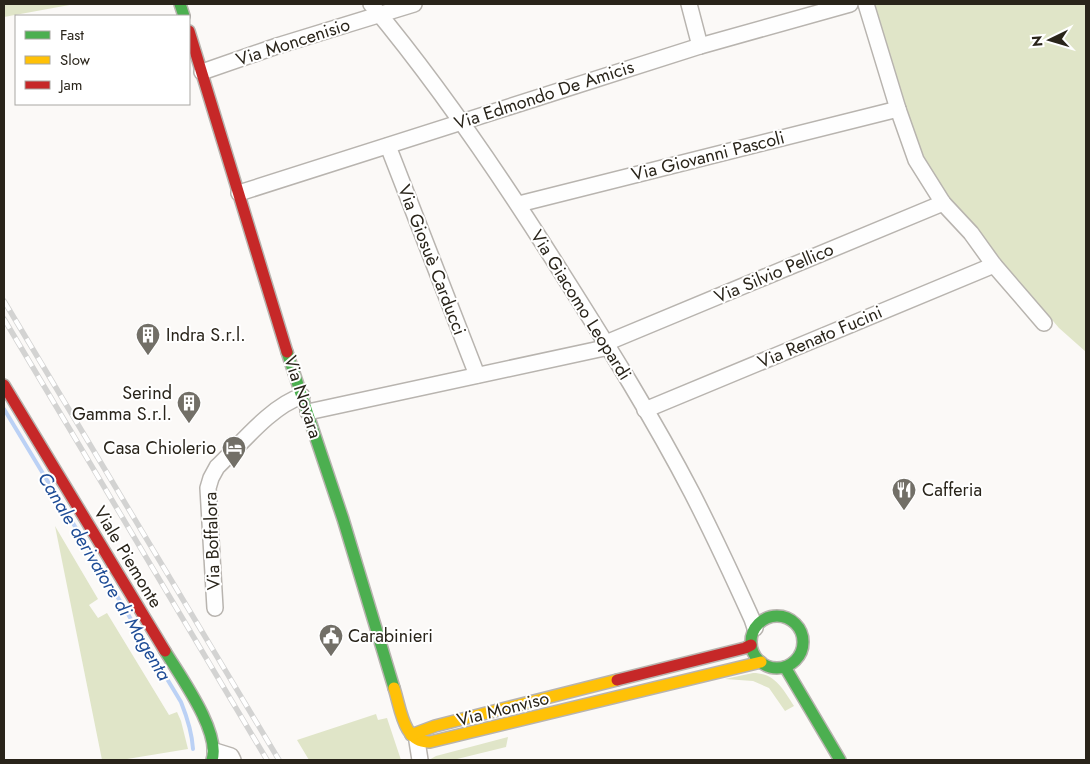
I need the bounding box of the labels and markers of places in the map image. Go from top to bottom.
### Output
building icon: Indra S.r.l. [135,322,161,356]
place label: Indra S.r.l. [166,322,246,348]
place label: Serind Gamma S.r.l. [72,380,172,427]
building icon: Serind Gamma S.r.l. [176,390,202,424]
place label: Casa Chiolerio [103,435,216,461]
hotel icon: Casa Chiolerio [221,435,247,469]
restaurant icon: Cafferia [891,477,917,511]
place label: Cafferia [922,477,982,503]
public building icon: Carabinieri [318,623,344,657]
place label: Carabinieri [348,623,433,649]

